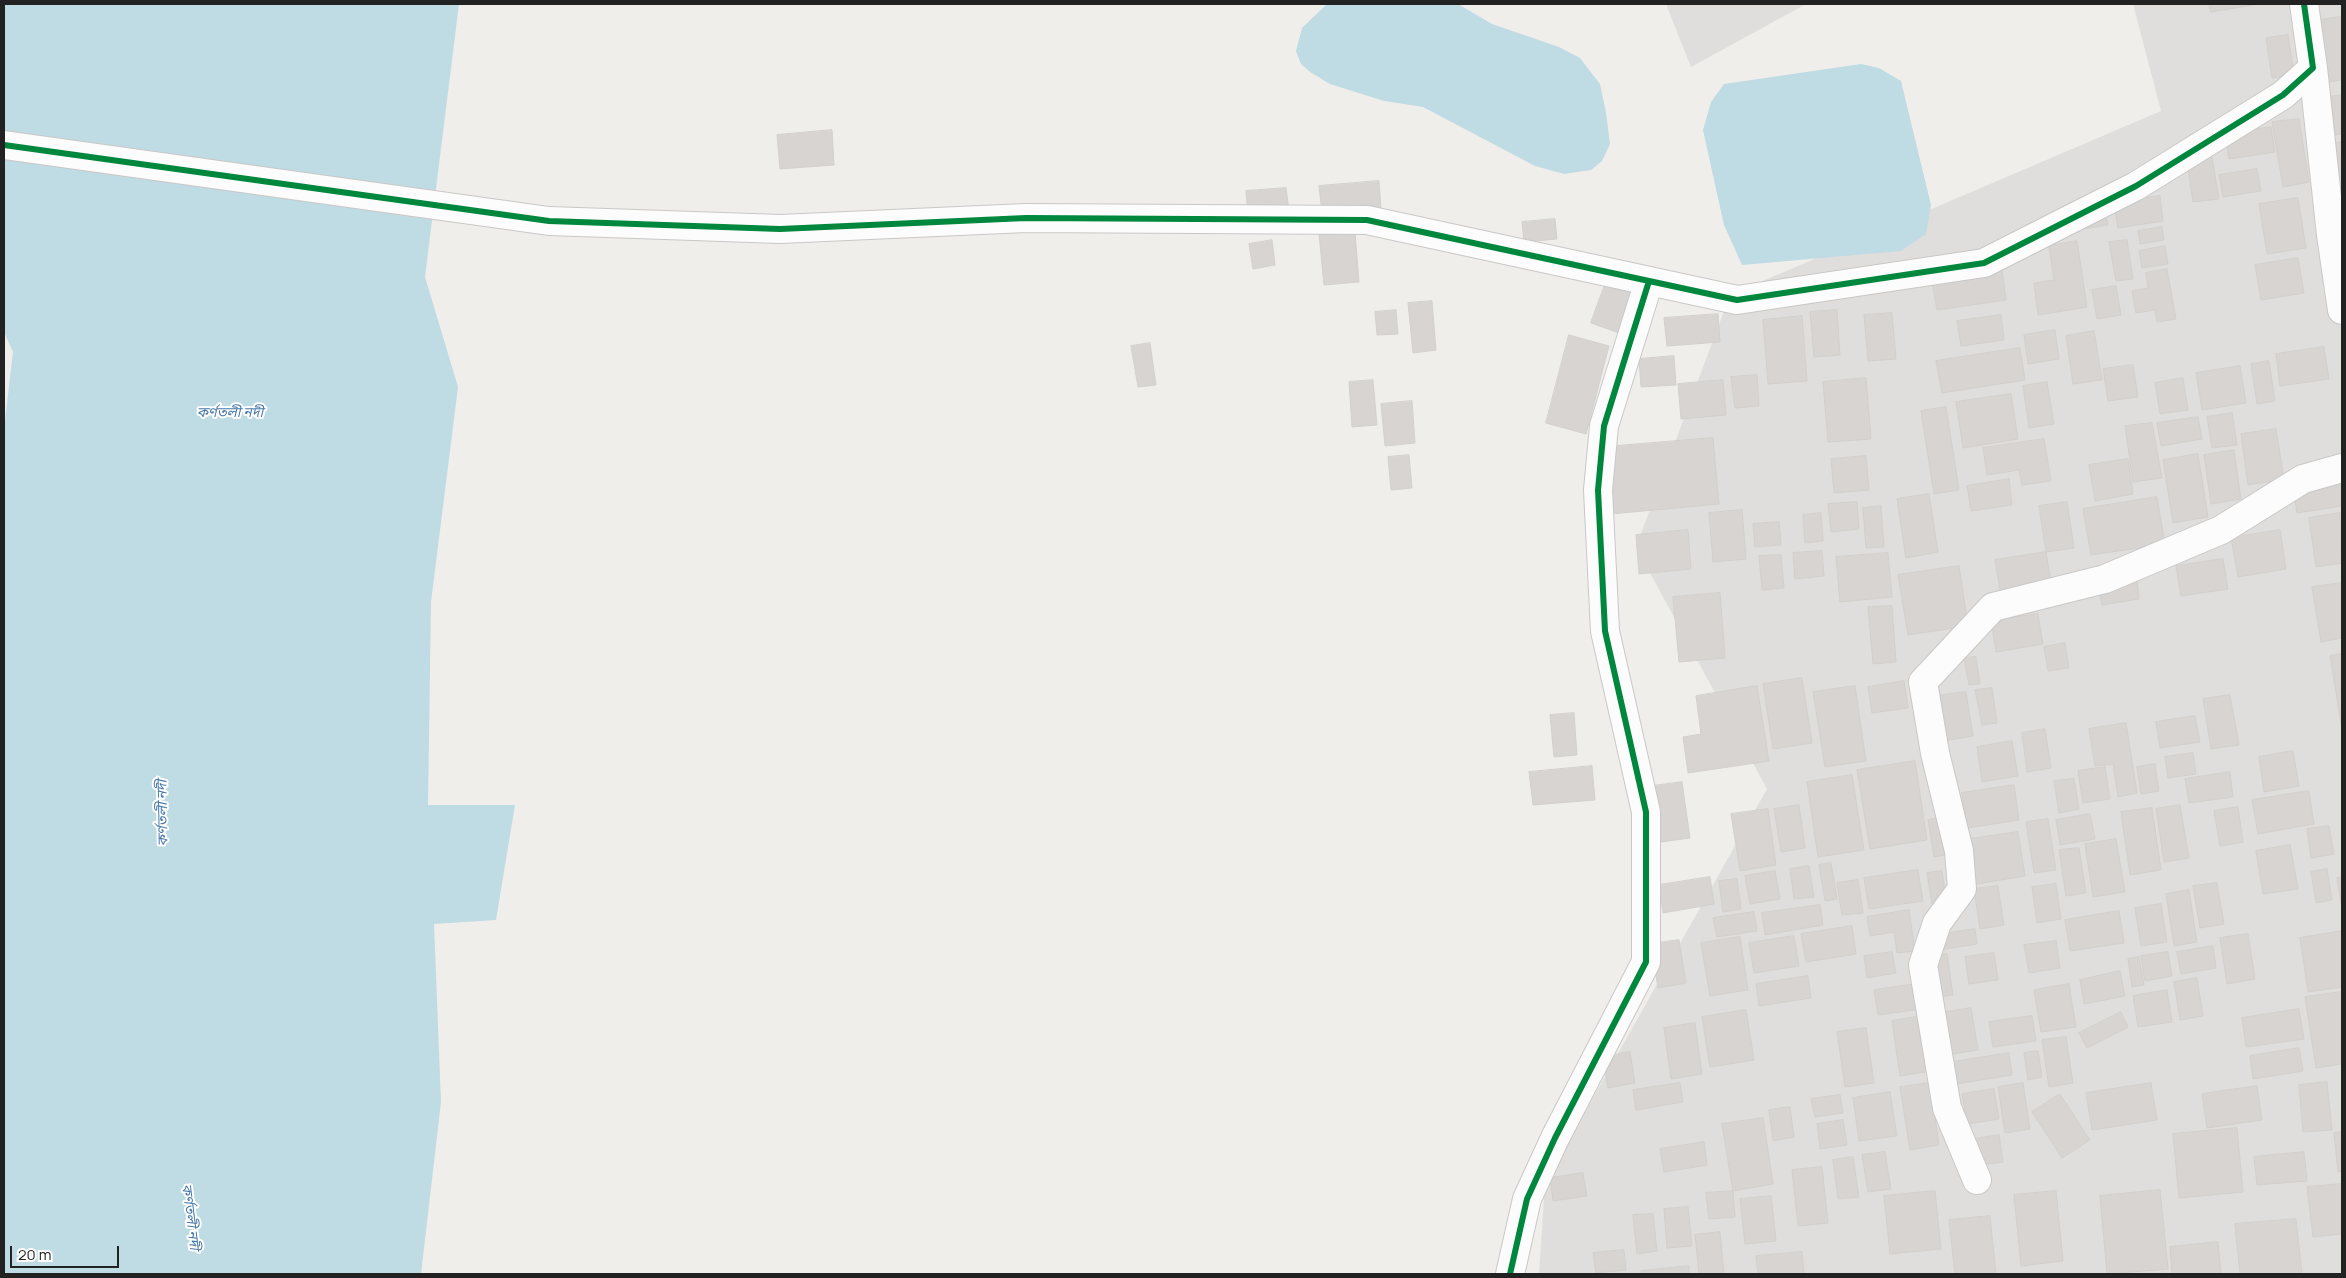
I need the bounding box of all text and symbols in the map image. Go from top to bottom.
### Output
water label: কর্ণতলী নদী [197,405,263,421]
water label: কর্ণতলী নদী [154,780,172,846]
water label: কর্ণতলী নদী [178,1183,202,1251]
scale bar [12,1236,121,1268]
text: 20 m [18,1244,51,1265]

